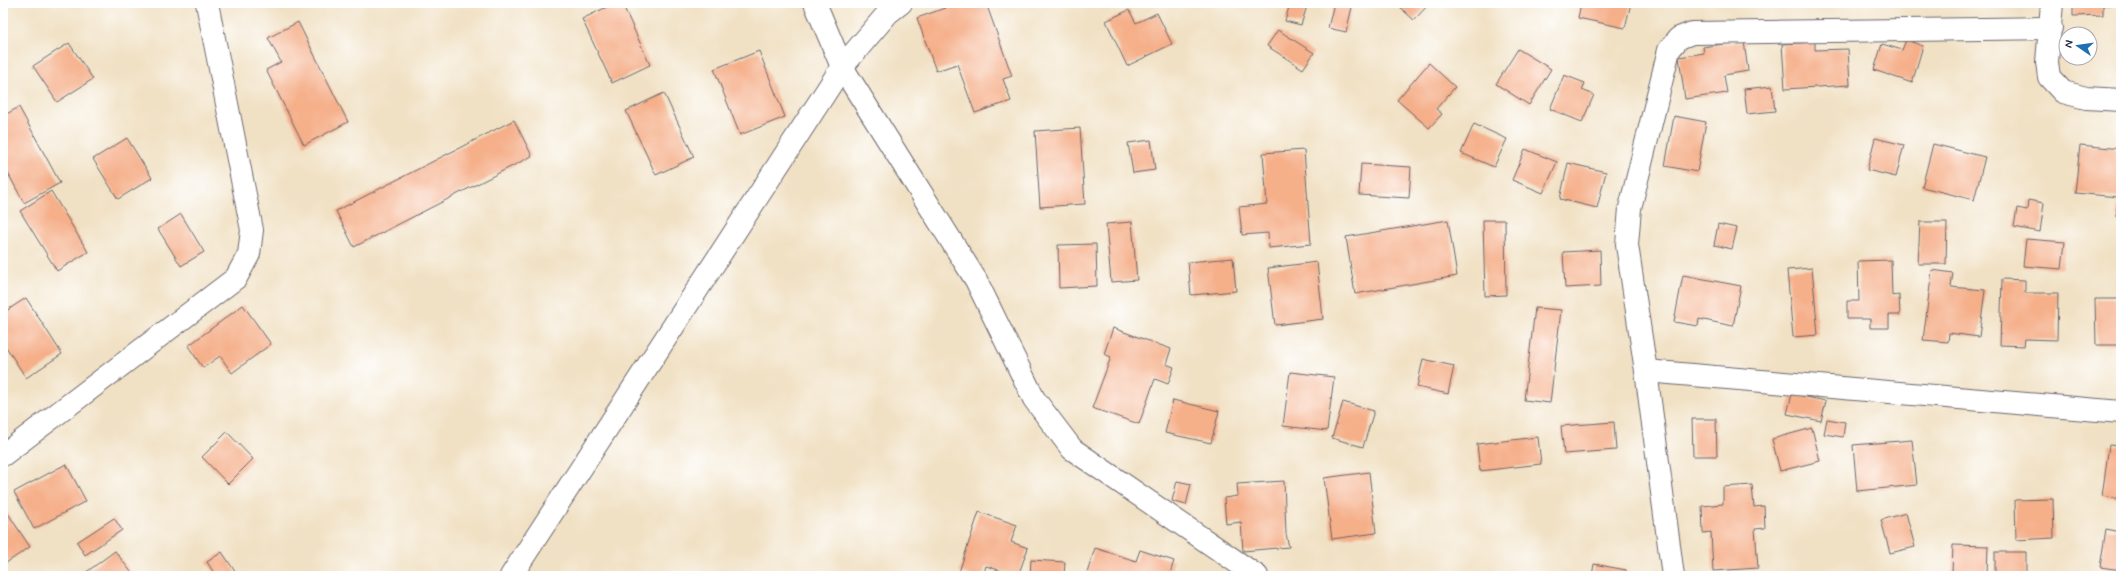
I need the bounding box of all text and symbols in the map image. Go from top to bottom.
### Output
north arrow [2058,26,2098,66]
text: N [2062,39,2077,49]

